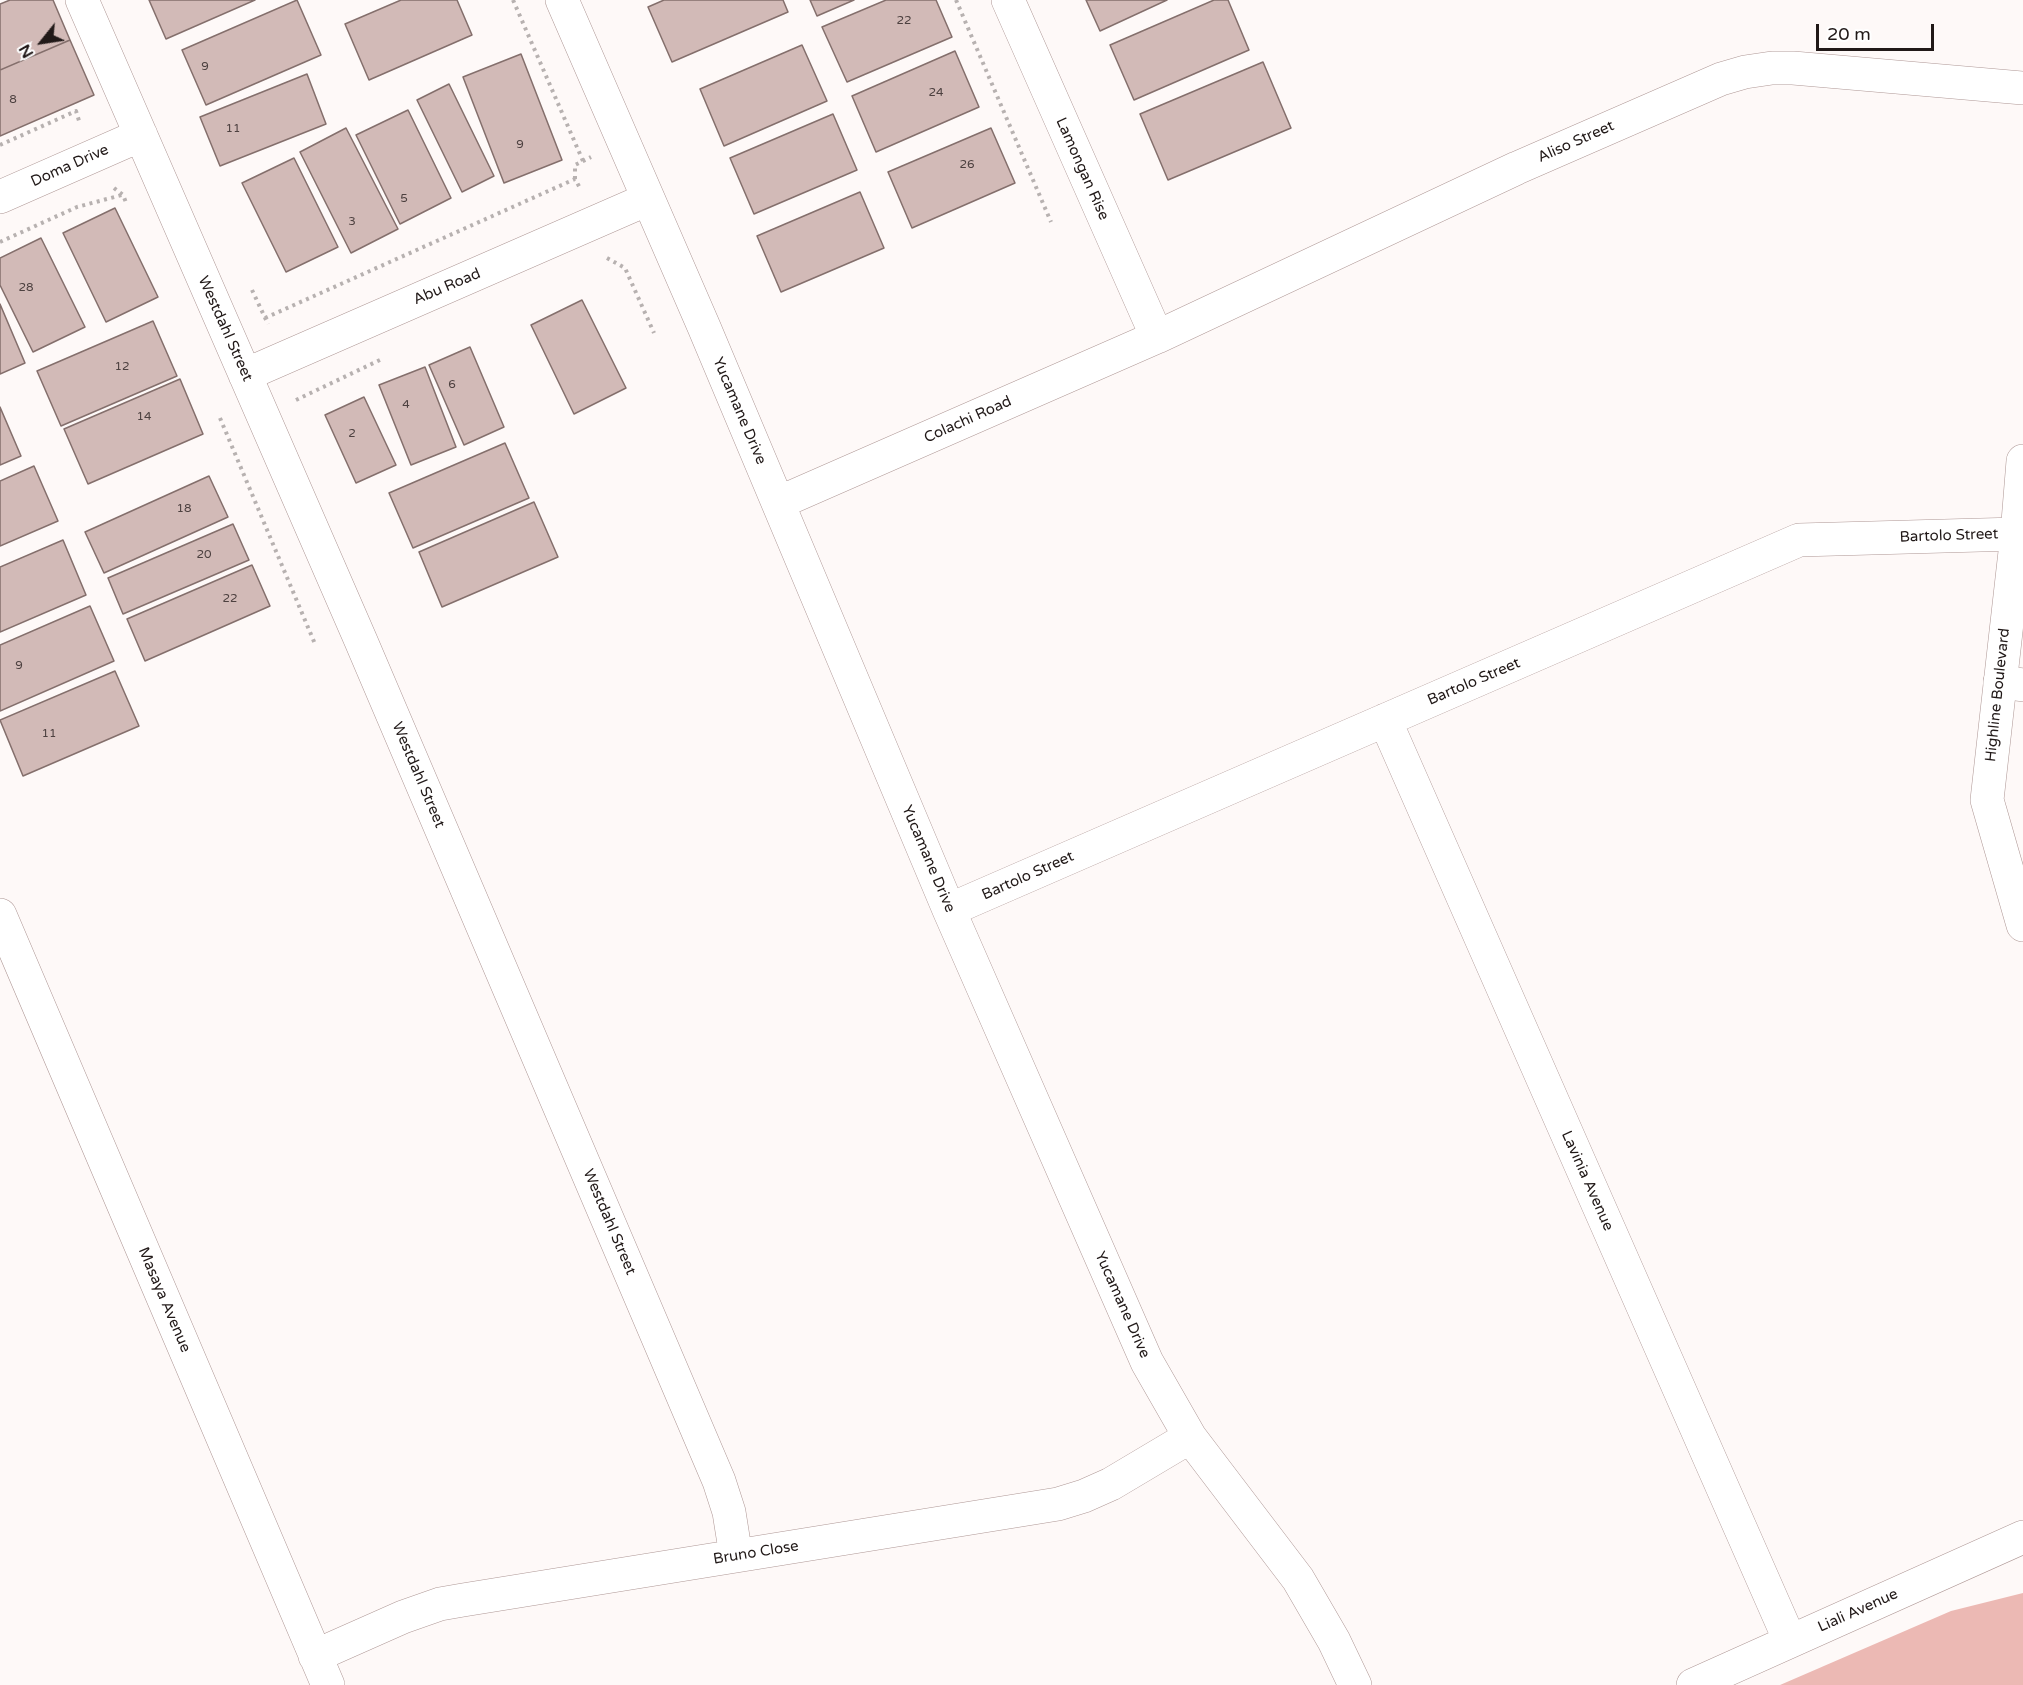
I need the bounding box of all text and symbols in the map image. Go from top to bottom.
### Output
north arrow [12,12,72,72]
scale bar [1819,12,1938,50]
house number: 22 [896,14,912,28]
text: 20 m [1827,23,1871,45]
text: N [15,40,38,62]
house number: 9 [201,60,209,74]
house number: 24 [928,86,944,100]
house number: 8 [9,93,17,107]
street label: Lamongan Rise [1051,115,1113,223]
street label: Aliso Street [1535,117,1617,167]
house number: 11 [225,122,241,136]
house number: 9 [516,138,524,152]
street label: Doma Drive [28,141,112,191]
house number: 26 [959,158,975,172]
house number: 5 [400,192,408,206]
house number: 3 [348,215,356,229]
street label: Abu Road [411,265,483,309]
street label: Westdahl Street [194,274,256,384]
house number: 28 [18,281,34,295]
street label: Yucamane Drive [708,355,770,467]
house number: 12 [114,360,130,374]
house number: 6 [448,378,456,392]
street label: Colachi Road [921,393,1015,447]
house number: 4 [402,398,410,412]
house number: 14 [136,410,152,424]
house number: 2 [348,427,356,441]
house number: 18 [176,502,192,516]
street label: Bartolo Street [1899,525,1999,547]
house number: 20 [196,548,212,562]
house number: 22 [222,592,238,606]
street label: Highline Boulevard [1982,627,2014,763]
street label: Bartolo Street [1425,654,1523,710]
house number: 9 [15,659,23,673]
street label: Westdahl Street [388,719,448,831]
house number: 11 [41,727,57,741]
street label: Yucamane Drive [897,803,959,915]
street label: Bartolo Street [979,848,1077,904]
street label: Lavinia Avenue [1557,1128,1617,1234]
street label: Westdahl Street [579,1166,639,1278]
street label: Masaya Avenue [134,1245,194,1355]
street label: Yucamane Drive [1090,1249,1154,1361]
street label: Bruno Close [712,1537,800,1569]
street label: Liali Avenue [1815,1585,1901,1637]

